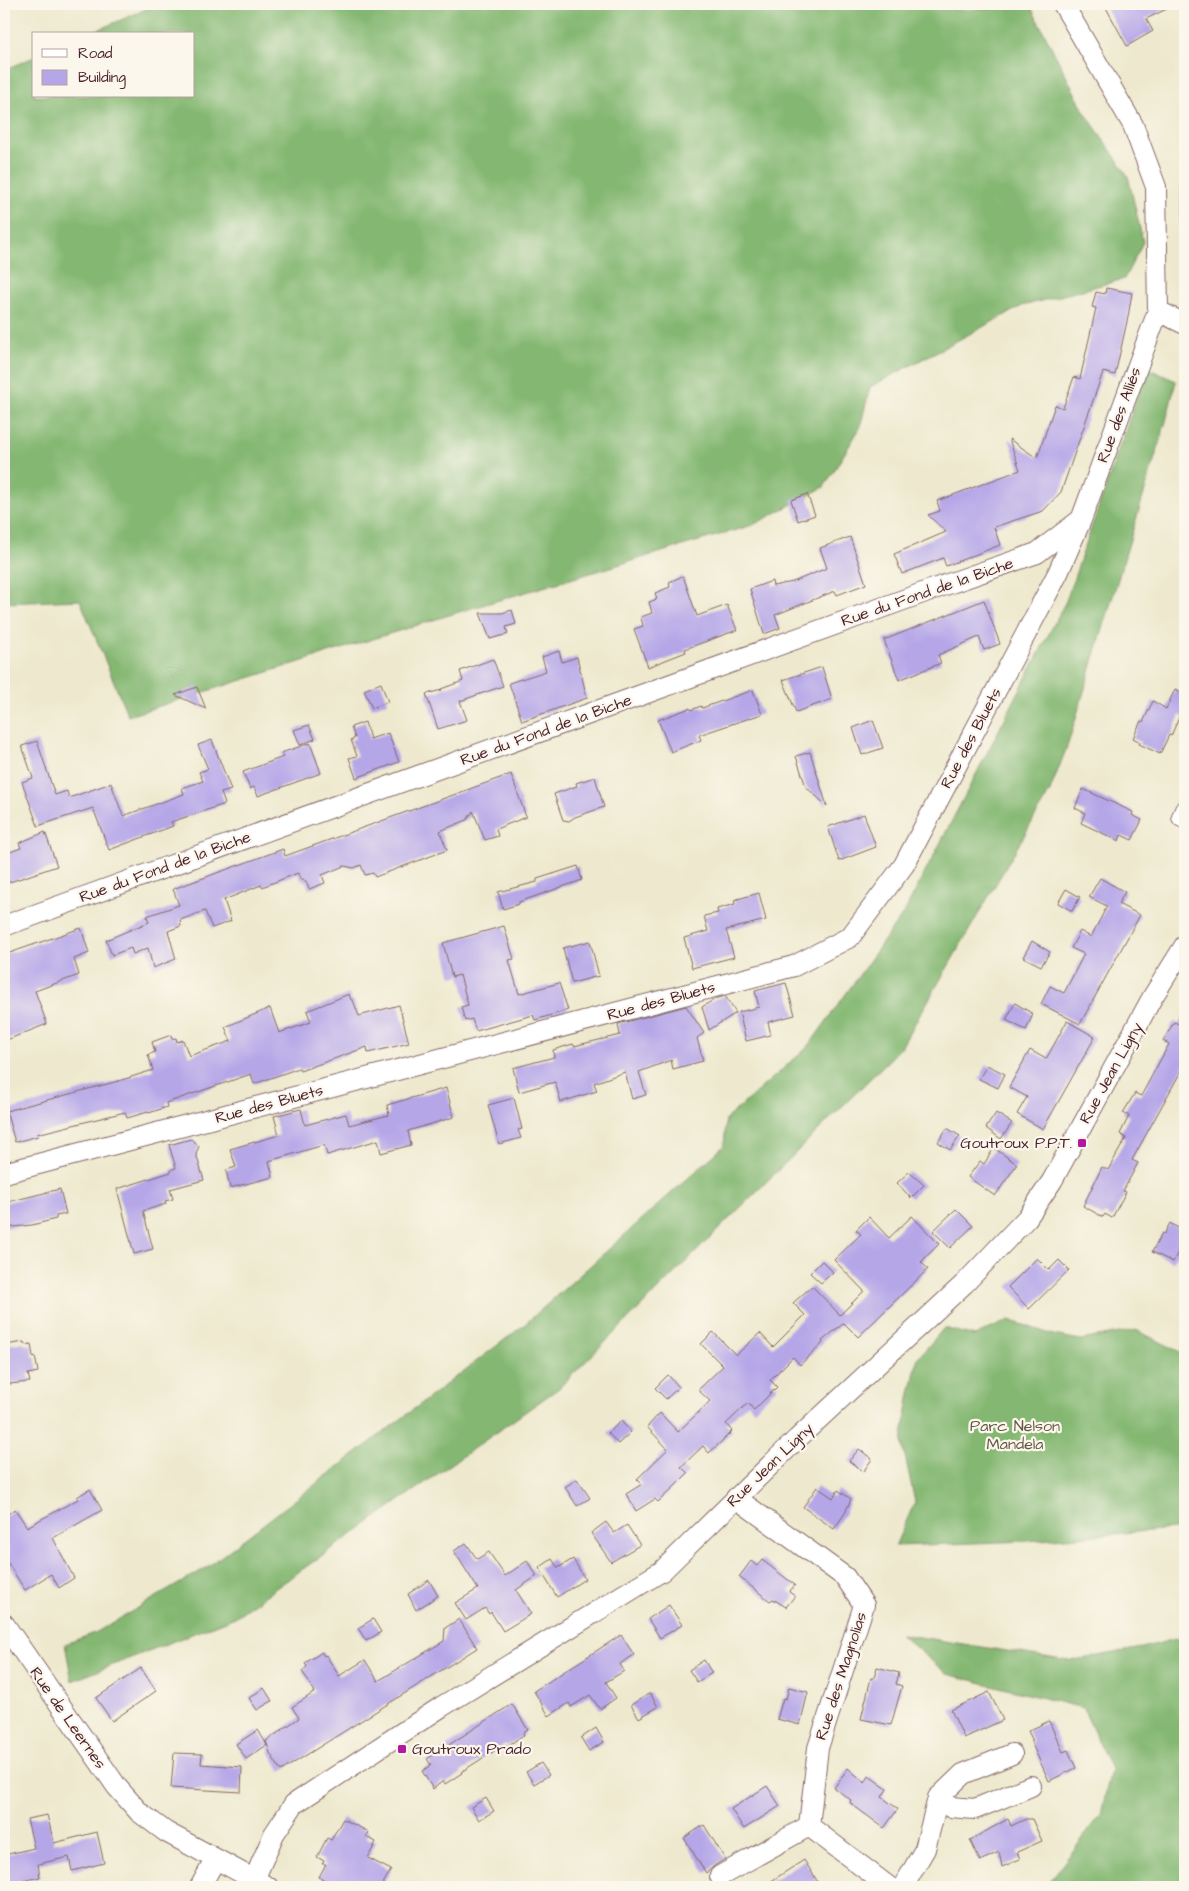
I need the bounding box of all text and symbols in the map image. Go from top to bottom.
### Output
legend [32,32,195,98]
text: Road [78,43,113,64]
text: Building [78,67,126,89]
street label: Rue des Alliés [1092,364,1146,466]
street label: Rue du Fond de la Biche [838,552,1016,632]
street label: Rue des Bluets [935,684,1007,792]
street label: Rue du Fond de la Biche [457,689,635,771]
street label: Rue du Fond de la Biche [76,826,254,908]
street label: Rue des Bluets [605,976,717,1026]
street label: Rue Jean Ligny [1074,1018,1149,1128]
street label: Rue des Bluets [213,1079,325,1129]
place label: Goutroux P.P.T. [960,1132,1072,1154]
marker: Goutroux P.P.T. [1076,1137,1088,1149]
park label: Parc Nelson Mandela [970,1415,1060,1455]
street label: Rue Jean Ligny [722,1418,819,1513]
street label: Rue des Magnolias [810,1609,873,1743]
street label: Rue de Leernes [25,1663,111,1773]
place label: Goutroux Prado [412,1738,531,1760]
marker: Goutroux Prado [396,1743,408,1755]

